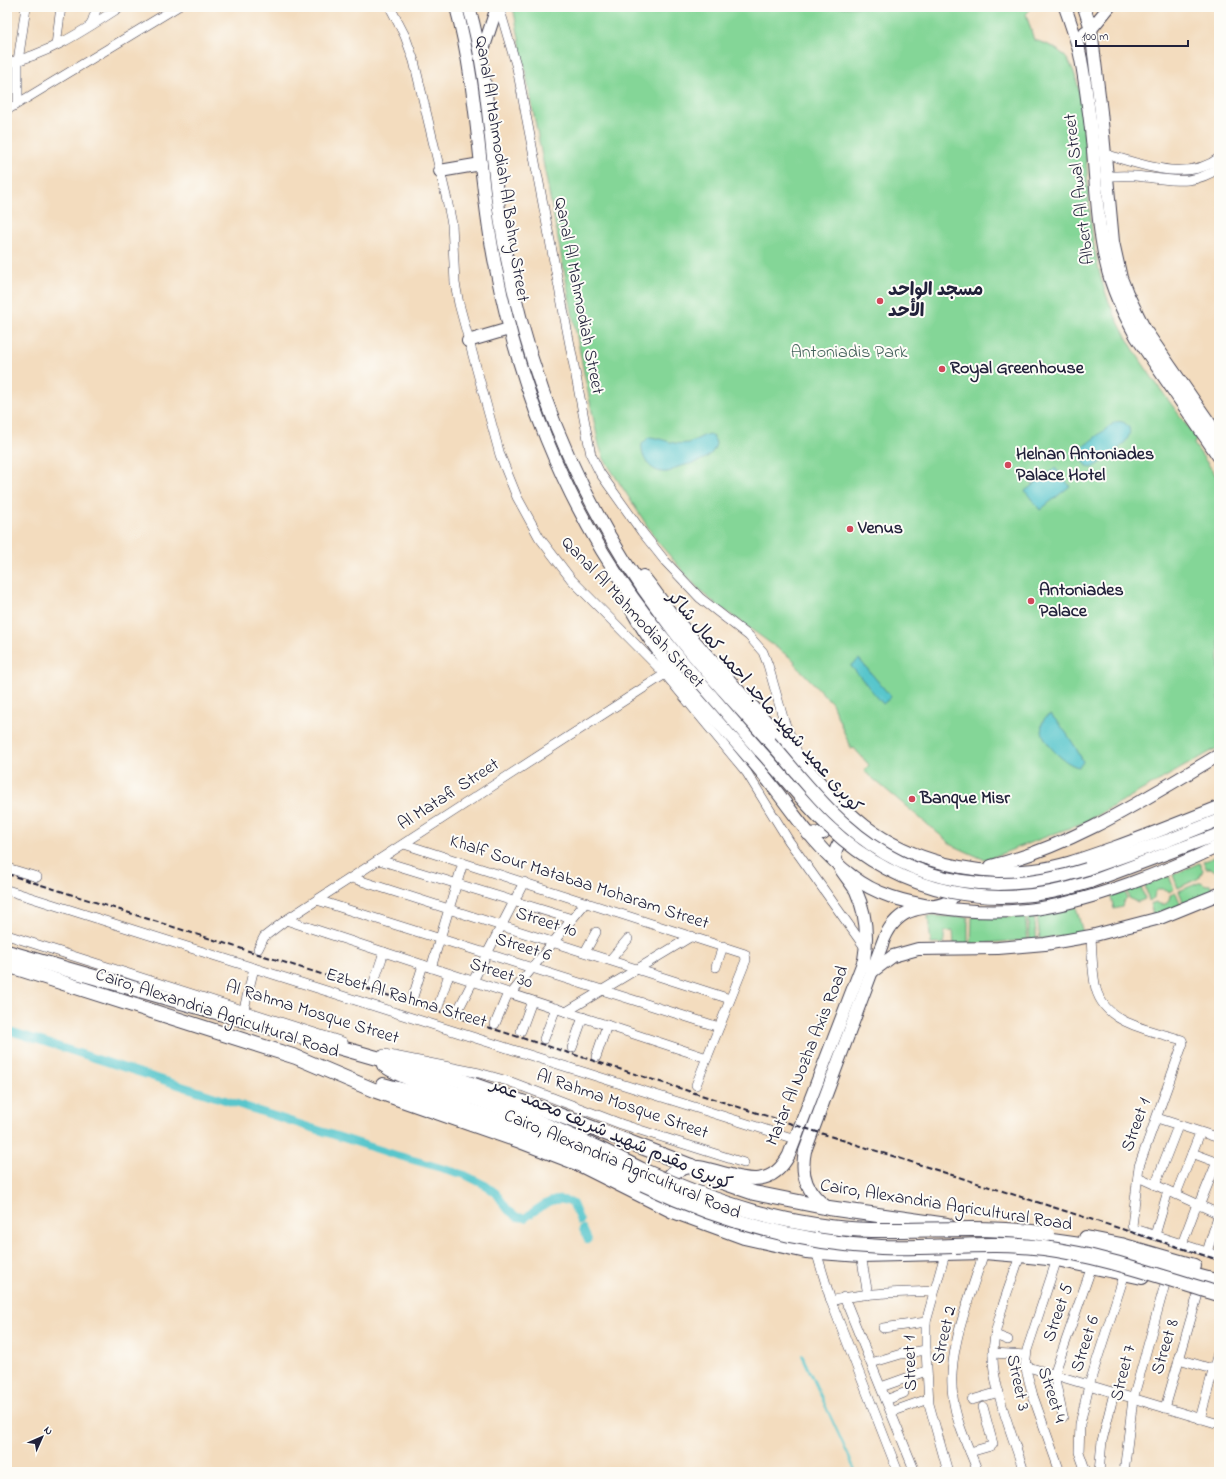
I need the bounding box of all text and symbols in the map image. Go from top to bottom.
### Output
scale bar [1076,22,1188,48]
text: 100 m [1082,28,1109,46]
street label: Qanal Al Mahmodiah Al Bahry Street [467,34,535,304]
street label: Albert Al Awal Street [1058,112,1102,266]
street label: Qanal Al Mahmodiah Street [546,195,610,397]
place label: مسجد الواحد الأحد [888,278,983,325]
marker: مسجد الواحد الأحد [875,296,885,306]
park label: Antoniadis Park [791,340,907,366]
place label: Royal Greenhouse [950,356,1085,383]
marker: Royal Greenhouse [937,364,947,374]
place label: Helnan Antoniades Palace Hotel [1016,442,1154,489]
marker: Helnan Antoniades Palace Hotel [1003,460,1013,470]
place label: Venus [857,516,903,542]
marker: Venus [845,524,855,534]
street label: Qanal Al Mahmodiah Street [554,531,710,695]
place label: Antoniades Palace [1039,578,1124,625]
street label: كوبرى عميد شهيد ماجد احمد كمال شاكر [659,585,868,820]
marker: Antoniades Palace [1026,596,1036,606]
street label: Al Matafi Street [393,752,505,838]
place label: Banque Misr [919,786,1010,812]
marker: Banque Misr [907,794,917,804]
street label: Khalf Sour Matabaa Moharam Street [446,829,712,937]
street label: Street 10 [512,901,580,945]
street label: Street 6 [492,927,555,969]
street label: Street 30 [466,952,536,996]
street label: Cairo, Alexandria Agricultural Road [91,962,342,1067]
street label: Ezbet Al Rahma Street [322,962,490,1036]
street label: Matar Al Nozha Axis Road [760,962,856,1150]
street label: Al Rahma Mosque Street [222,974,402,1052]
street label: Al Rahma Mosque Street [533,1063,711,1147]
street label: كوبرى مقدم شهيد شريف محمد عمر [484,1071,736,1198]
street label: Street 1 [1115,1094,1159,1156]
street label: Cairo, Alexandria Agricultural Road [499,1103,744,1228]
street label: Cairo, Alexandria Agricultural Road [818,1173,1074,1240]
street label: Street 5 [1037,1280,1081,1346]
street label: Street 2 [926,1303,964,1367]
street label: Street 6 [1065,1312,1107,1375]
street label: Street 8 [1145,1316,1187,1378]
street label: Street 1 [897,1335,925,1391]
street label: Street 7 [1104,1342,1144,1404]
street label: Street 3 [998,1352,1036,1414]
street label: Street 4 [1030,1364,1072,1427]
north arrow [22,1417,62,1457]
text: N [40,1422,57,1439]

